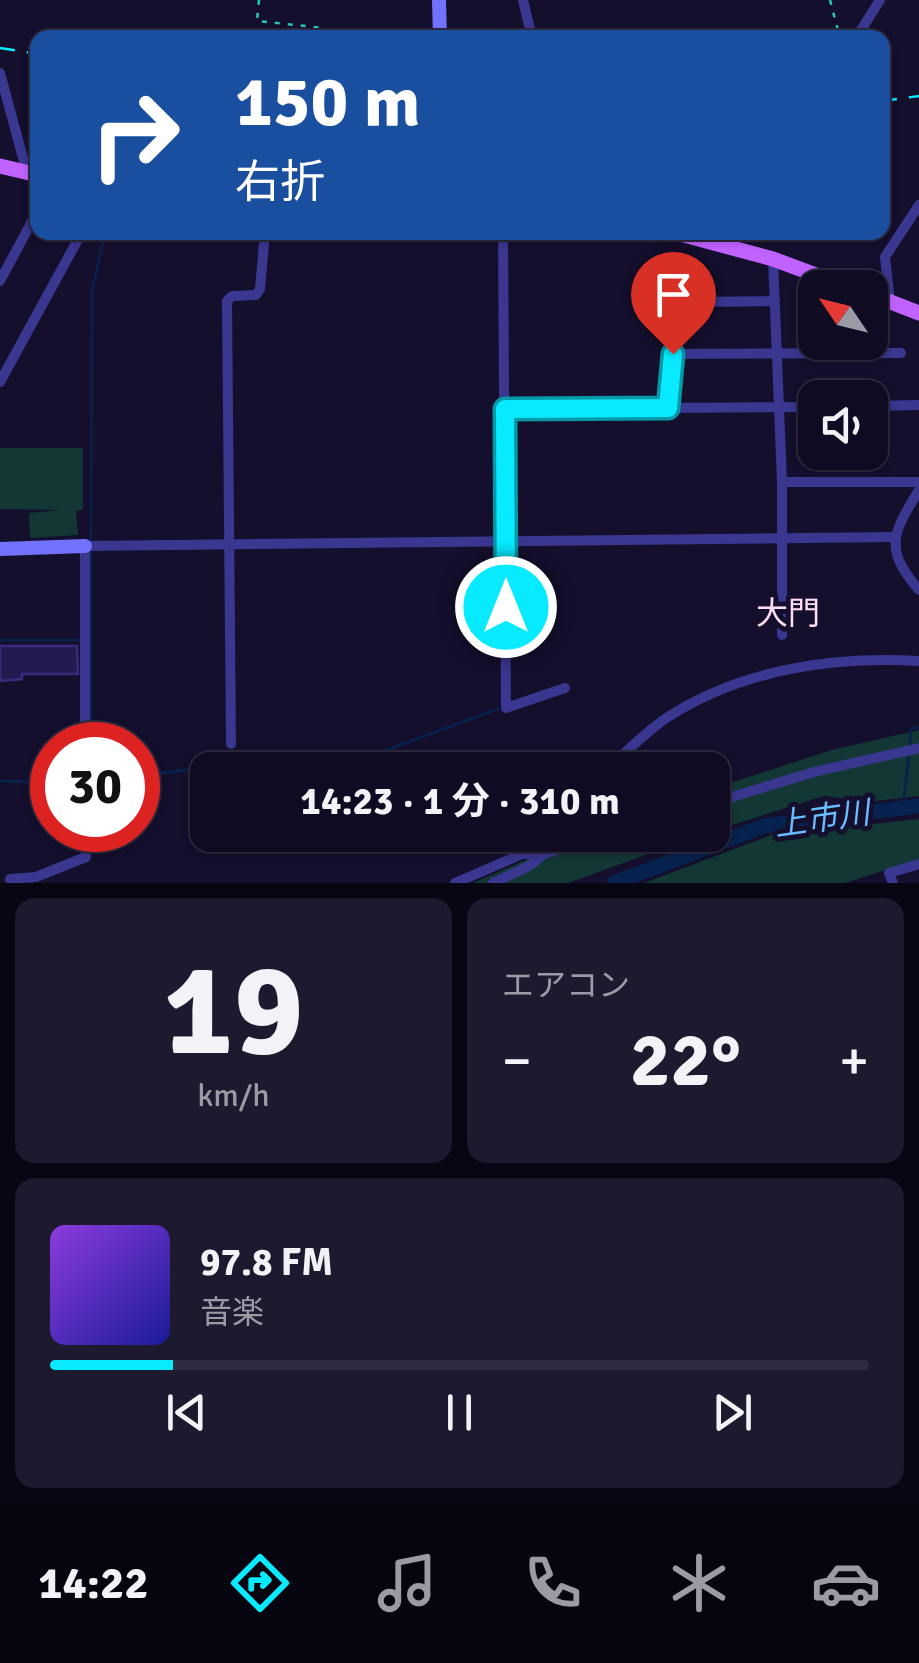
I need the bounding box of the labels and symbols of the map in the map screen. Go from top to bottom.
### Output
pin [631,252,716,355]
north arrow [798,270,888,360]
position arrow [454,555,558,659]
district label: 大門 [756,594,820,633]
speed limit sign: 30 [30,722,160,852]
water label: 上市川 [772,793,875,845]

